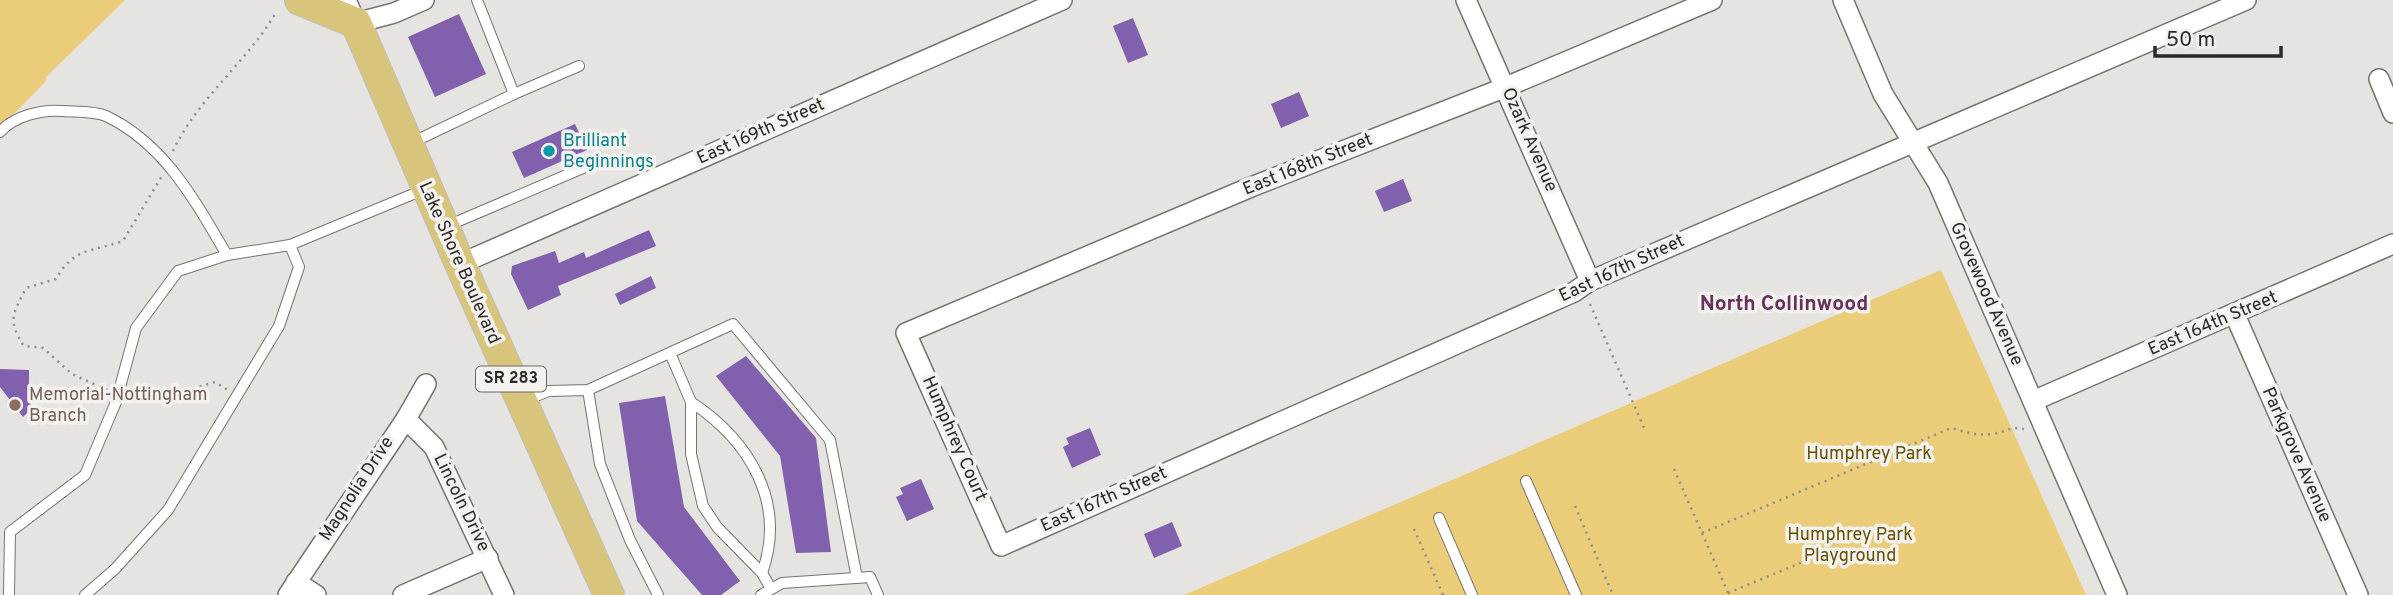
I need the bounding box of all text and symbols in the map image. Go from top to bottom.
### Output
scale bar [2155,14,2281,58]
text: 50 m [2166,27,2215,54]
street label: Ozark Avenue [1496,84,1562,196]
street label: East 169th Street [694,94,828,170]
street label: East 168th Street [1240,128,1376,202]
place label: Brilliant Beginnings [563,130,654,174]
marker: Brilliant Beginnings [541,143,557,159]
street label: Lake Shore Boulevard [413,178,505,348]
street label: Grovewood Avenue [1944,219,2028,369]
street label: East 167th Street [1556,230,1688,308]
street label: East 164th Street [2145,286,2281,362]
district label: North Collinwood [1700,291,1868,318]
road number: SR 283 [476,366,546,392]
street label: Humphrey Court [916,373,992,505]
place label: Memorial-Nottingham Branch [29,384,207,428]
street label: Parkgrove Avenue [2256,384,2336,526]
marker: Memorial-Nottingham Branch [7,397,23,413]
street label: Magnolia Drive [315,432,399,546]
park label: Humphrey Park [1806,443,1932,466]
street label: Lincoln Drive [427,450,495,556]
street label: East 167th Street [1037,462,1171,538]
park label: Humphrey Park Playground [1787,524,1913,568]

